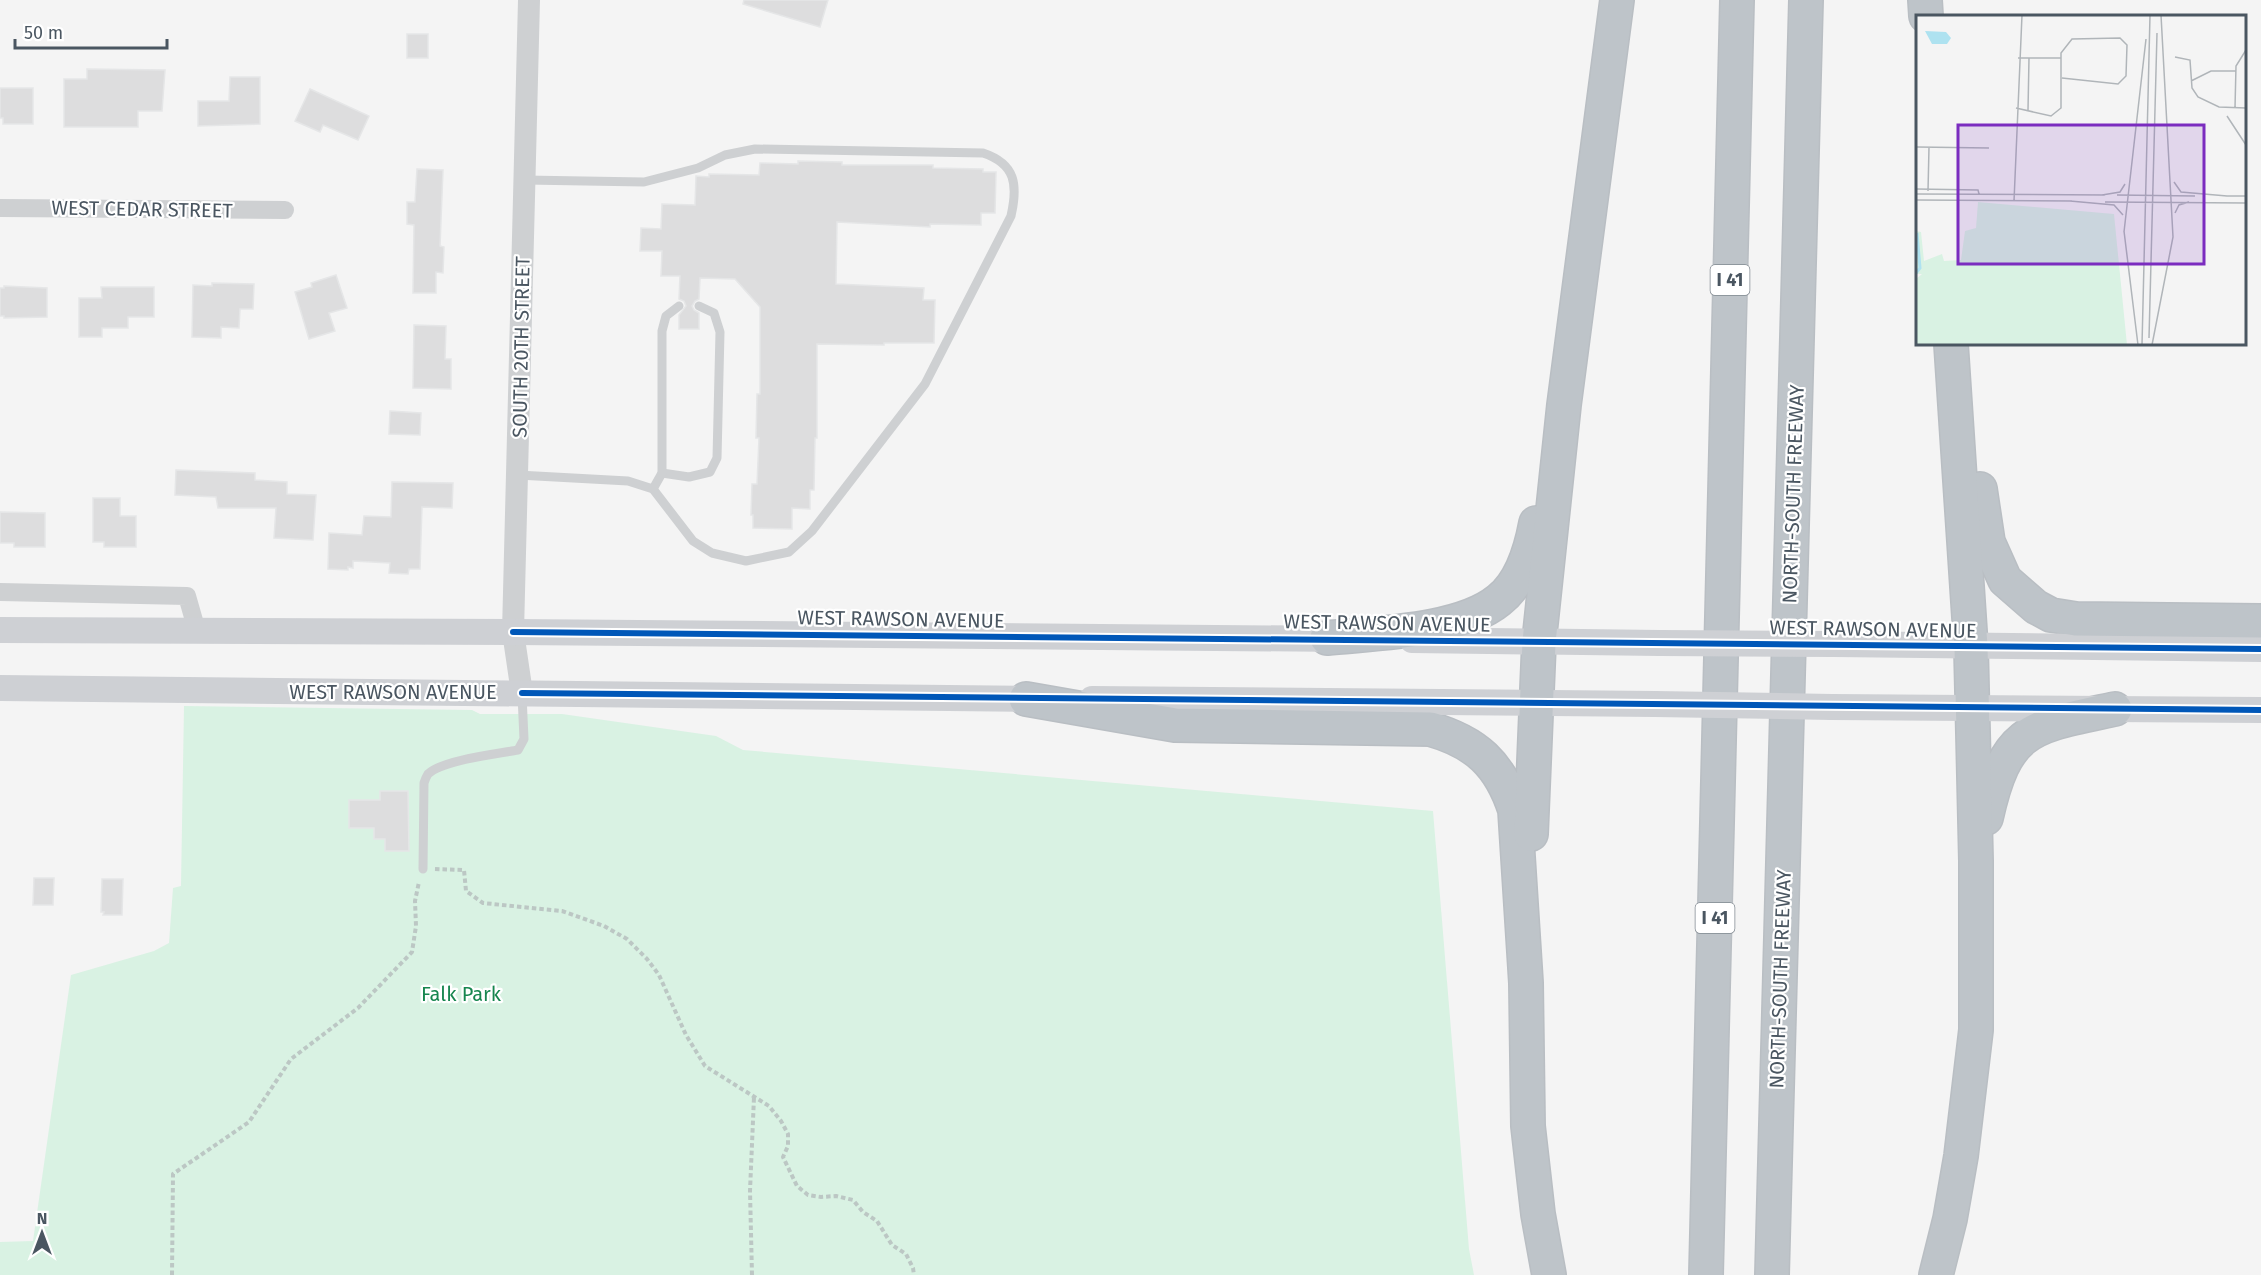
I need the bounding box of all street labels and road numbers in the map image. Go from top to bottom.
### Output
street label: WEST CEDAR STREET [51,195,233,223]
street label: SOUTH 20TH STREET [507,255,535,438]
road number: I 41 [1710,265,1750,295]
street label: NORTH-SOUTH FREEWAY [1777,384,1809,604]
street label: WEST RAWSON AVENUE [797,605,1005,633]
street label: WEST RAWSON AVENUE [1283,609,1491,637]
street label: WEST RAWSON AVENUE [1769,615,1977,643]
street label: WEST RAWSON AVENUE [289,680,497,704]
street label: NORTH-SOUTH FREEWAY [1764,869,1796,1089]
road number: I 41 [1696,903,1734,933]

